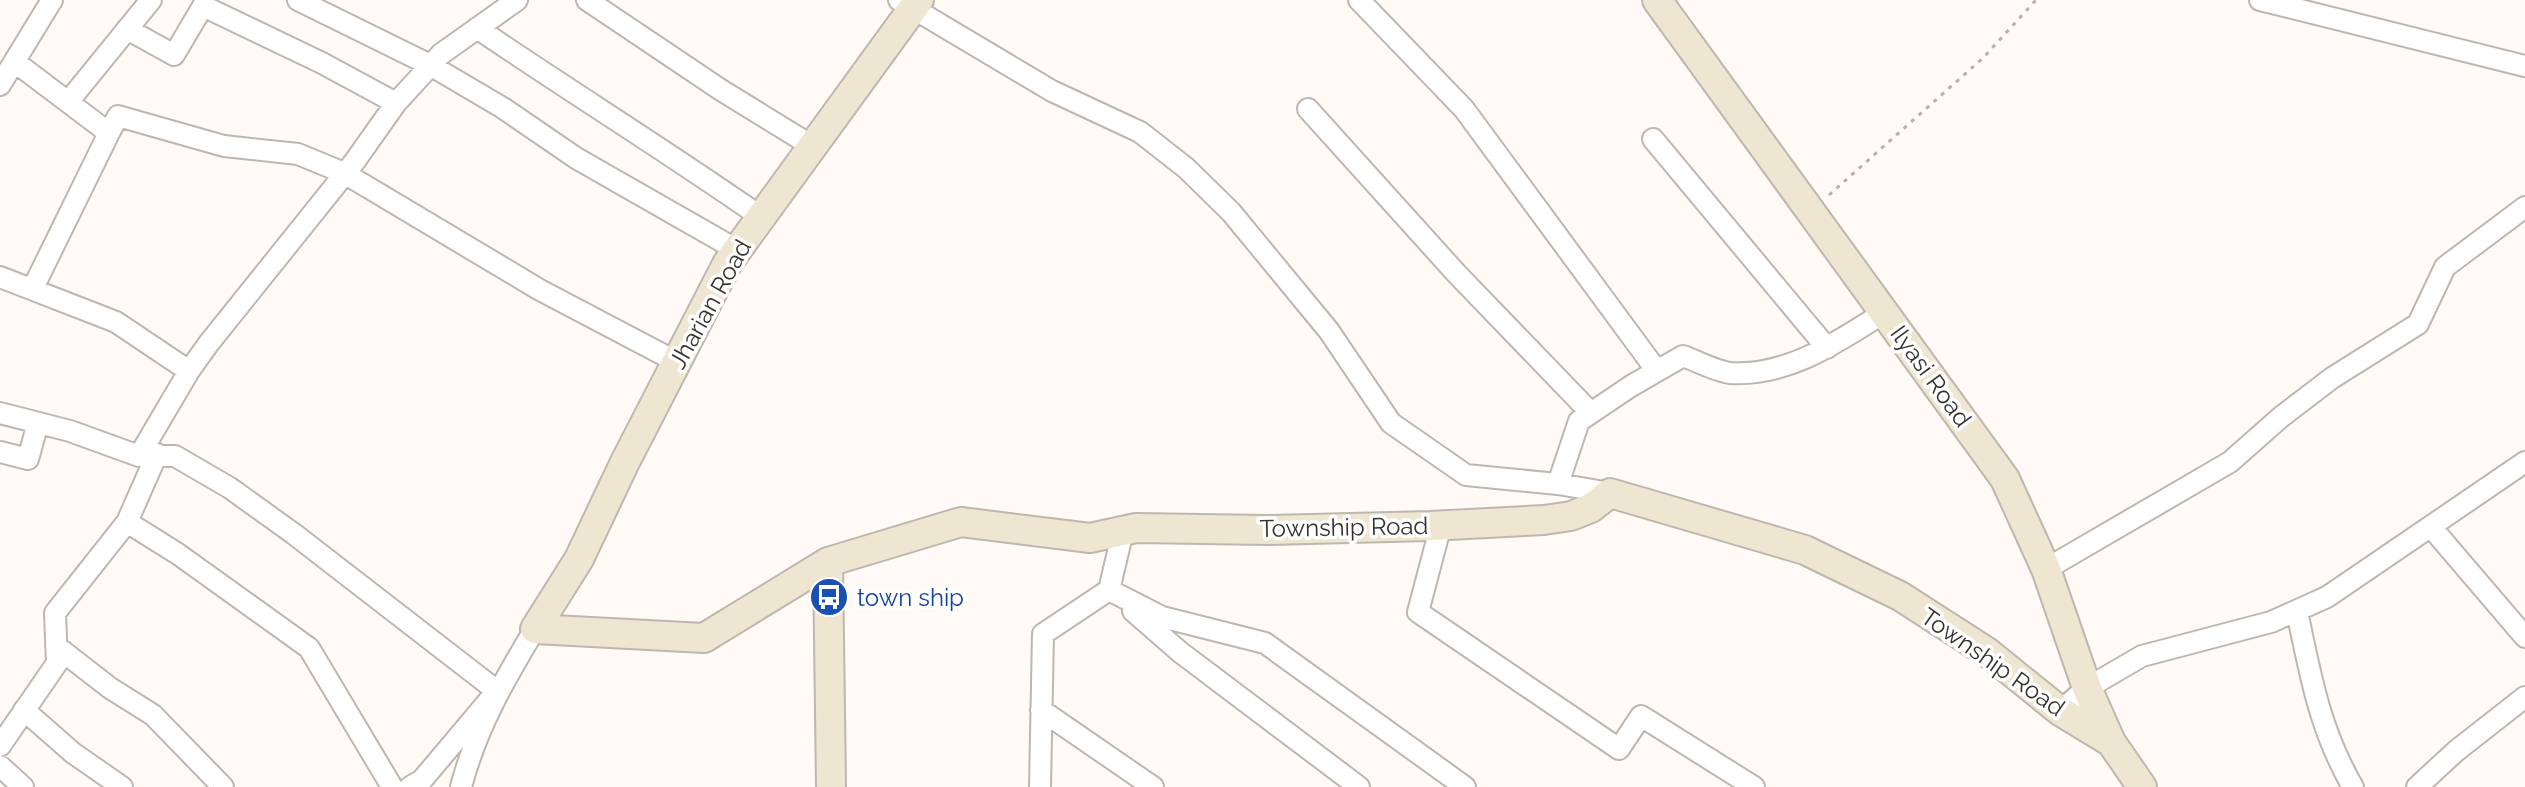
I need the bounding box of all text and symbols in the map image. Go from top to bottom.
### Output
street label: Jharian Road [663,234,757,374]
street label: Ilyasi Road [1884,320,1978,432]
street label: Township Road [1259,511,1429,543]
bus stop icon: town ship [808,576,850,618]
place label: town ship [857,583,964,612]
street label: Township Road [1916,602,2070,722]

